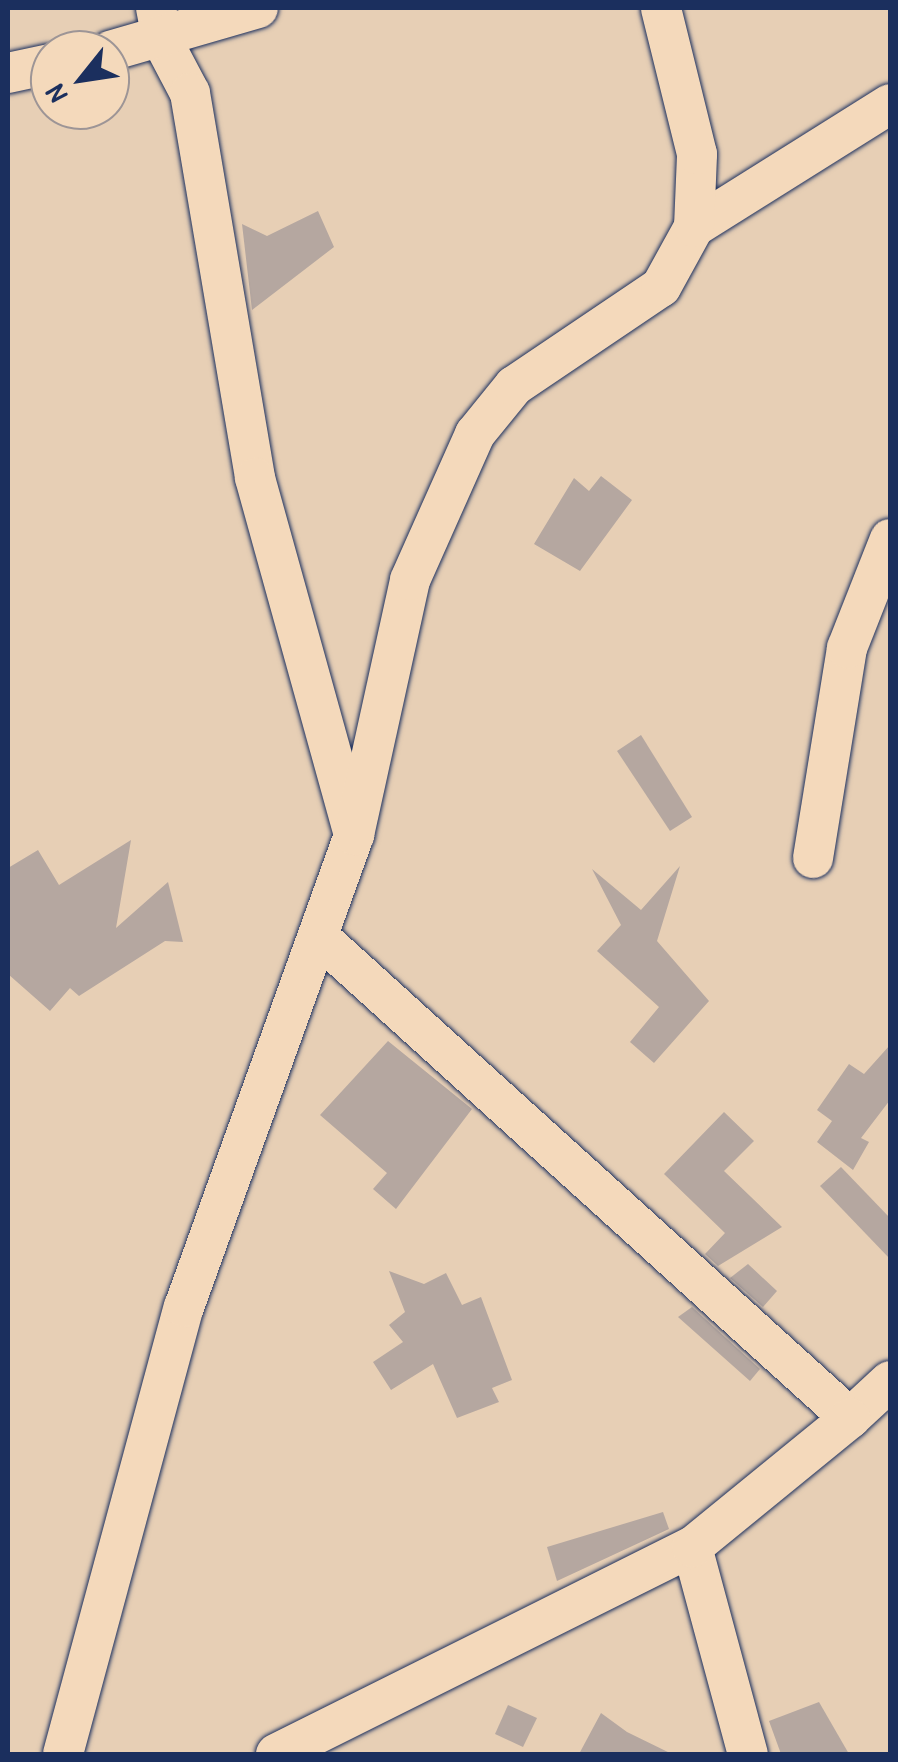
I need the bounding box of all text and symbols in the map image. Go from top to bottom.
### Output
north arrow [30,30,130,130]
text: N [36,78,76,110]

